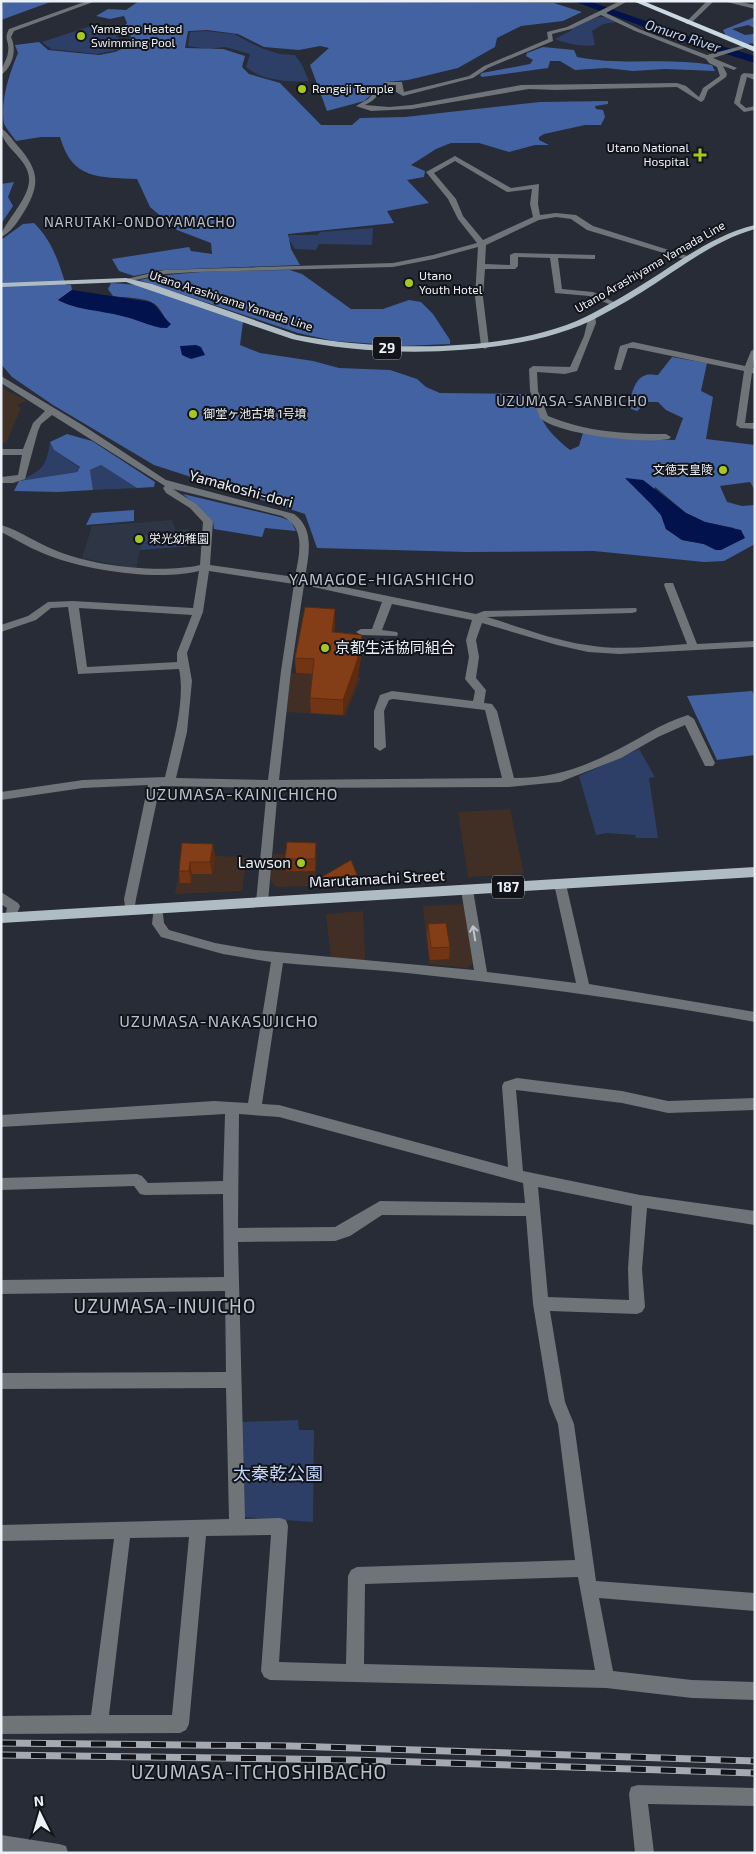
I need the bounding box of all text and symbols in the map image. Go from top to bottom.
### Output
water label: Omuro River [643,15,724,56]
place label: Yamagoe Heated Swimming Pool [91,21,182,49]
marker: Yamagoe Heated Swimming Pool [75,30,87,42]
place label: Rengeji Temple [312,81,394,96]
marker: Rengeji Temple [296,83,308,95]
place label: Utano National Hospital [607,140,689,168]
marker: Utano National Hospital [693,148,707,162]
district label: NARUTAKI-ONDOYAMACHO [44,213,236,230]
street label: Utano Arashiyama Yamada Line [572,217,727,315]
street label: Utano Arashiyama Yamada Line [148,267,315,333]
place label: Utano Youth Hotel [419,268,483,296]
marker: Utano Youth Hotel [403,277,415,289]
road number: 29 [373,336,401,359]
district label: UZUMASA-SANBICHO [496,392,648,409]
place label: 御堂ヶ池古墳 1号墳 [203,406,306,420]
marker: 御堂ヶ池古墳 1号墳 [187,408,199,420]
place label: 文徳天皇陵 [653,462,713,476]
marker: 文徳天皇陵 [717,464,729,476]
street label: Yamakoshi-dori [187,466,295,511]
place label: 栄光幼稚園 [149,531,209,545]
marker: 栄光幼稚園 [133,533,145,545]
district label: YAMAGOE-HIGASHICHO [289,569,475,588]
place label: 京都生活協同組合 [335,638,455,656]
marker: 京都生活協同組合 [319,642,331,654]
district label: UZUMASA-KAINICHICHO [145,784,339,803]
place label: Lawson [238,853,291,871]
marker: Lawson [295,857,307,869]
street label: Marutamachi Street [309,865,446,891]
road number: 187 [492,876,524,899]
one-way arrow [469,926,479,942]
district label: UZUMASA-NAKASUJICHO [119,1011,319,1030]
district label: UZUMASA-INUICHO [74,1294,256,1317]
park label: 太秦乾公園 [233,1462,323,1484]
district label: UZUMASA-ITCHOSHIBACHO [131,1760,387,1783]
north arrow [15,1789,65,1839]
text: N [33,1792,45,1809]

